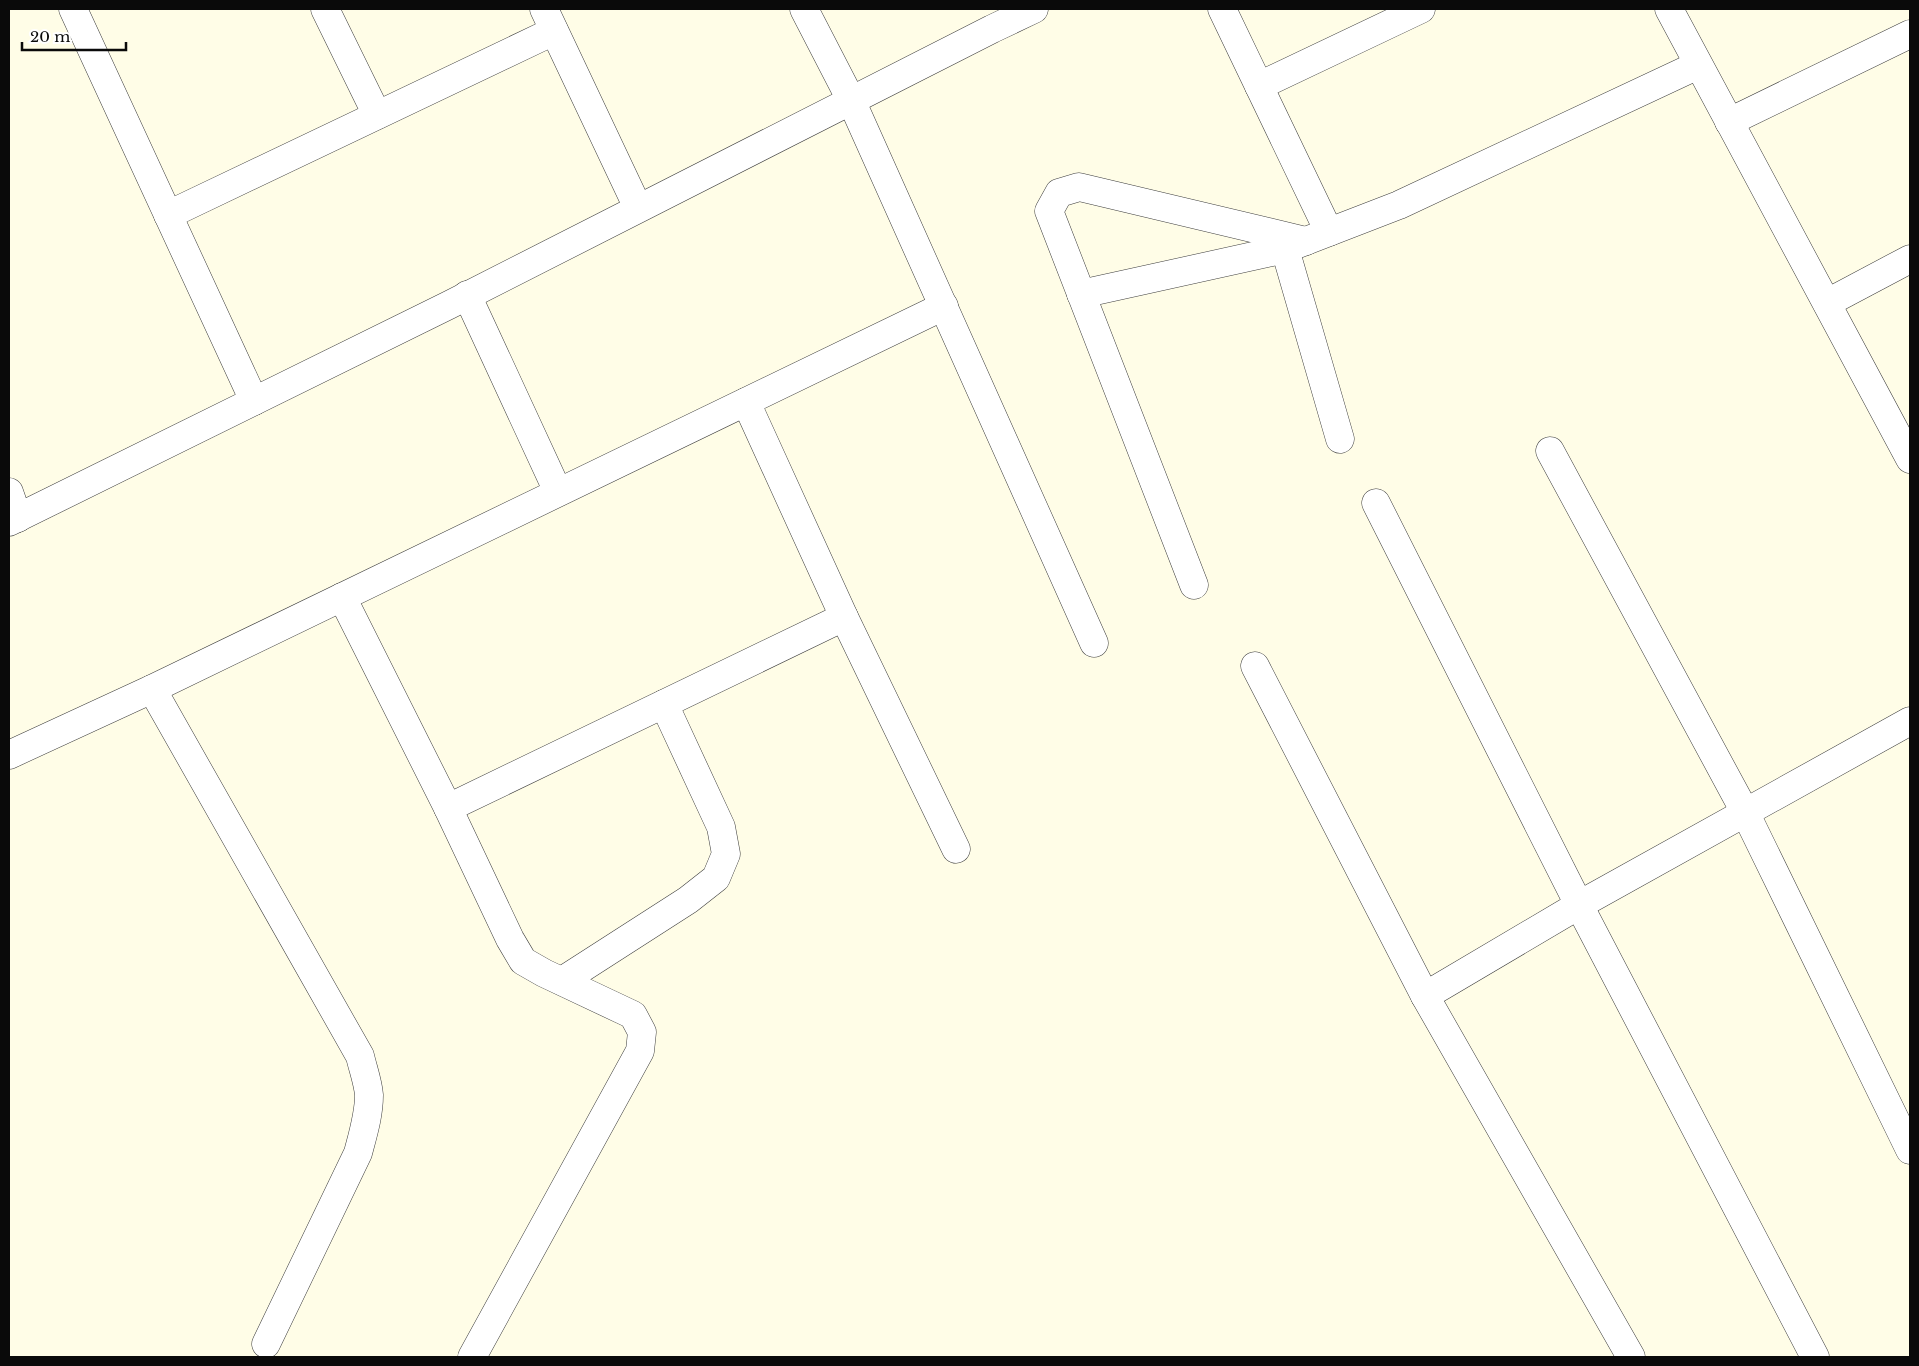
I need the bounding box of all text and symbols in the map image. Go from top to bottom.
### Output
scale bar [22,20,126,52]
text: 20 m [30,27,70,46]

